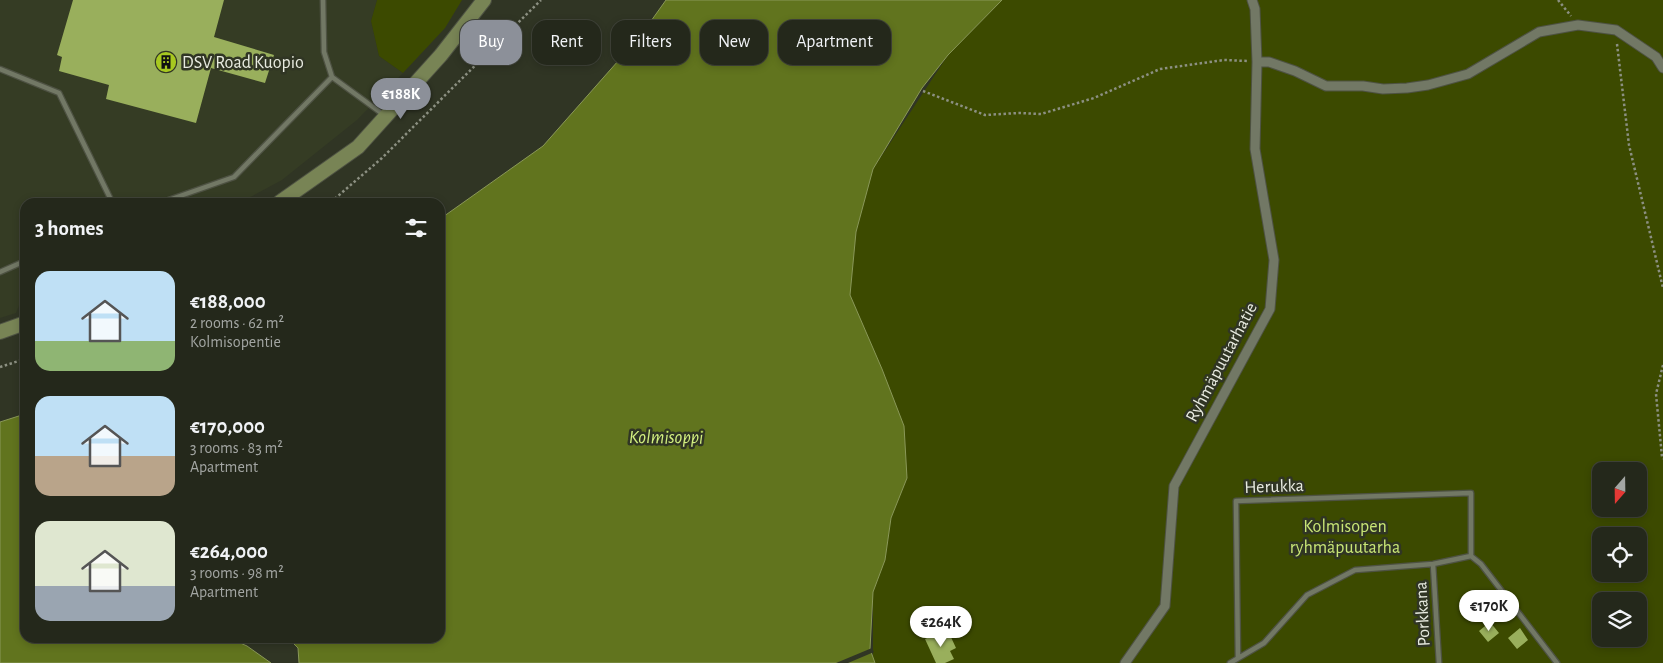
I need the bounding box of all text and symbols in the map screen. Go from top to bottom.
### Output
chip: Buy [460,20,522,65]
chip: Rent [532,20,601,65]
chip: Filters [611,20,690,65]
chip: New [700,20,768,65]
chip: Apartment [778,20,891,65]
building icon: DSV Road Kuopio [154,50,178,74]
place label: DSV Road Kuopio [182,54,304,72]
pin: €188K [366,78,436,120]
text: €188K [382,86,420,102]
icon: filters [402,214,430,242]
text: 3 homes [35,218,104,239]
icon: home [75,291,135,351]
text: €188,000 [190,291,266,312]
street label: Ryhmäpuutarhatie [1183,300,1261,425]
text: 2 rooms · 62 m² [190,315,284,331]
text: Kolmisopentie [190,334,281,350]
icon: home [75,416,135,476]
text: €170,000 [190,416,265,437]
water label: Kolmisoppi [629,428,703,447]
text: 3 rooms · 83 m² [190,440,283,456]
text: Apartment [190,459,258,475]
north arrow [1592,462,1648,518]
map controls [1592,462,1647,647]
street label: Herukka [1244,477,1304,497]
park label: Kolmisopen ryhmäpuutarha [1290,518,1400,557]
button: locate [1592,527,1647,582]
icon: home [75,541,135,601]
text: €264,000 [190,541,268,562]
text: 3 rooms · 98 m² [190,565,284,581]
street label: Porkkana [1412,581,1434,647]
text: Apartment [190,584,258,600]
pin: €170K [1454,590,1524,632]
button: layers [1592,592,1647,647]
text: €170K [1470,598,1508,614]
pin: €264K [906,606,976,648]
text: €264K [921,614,961,630]

